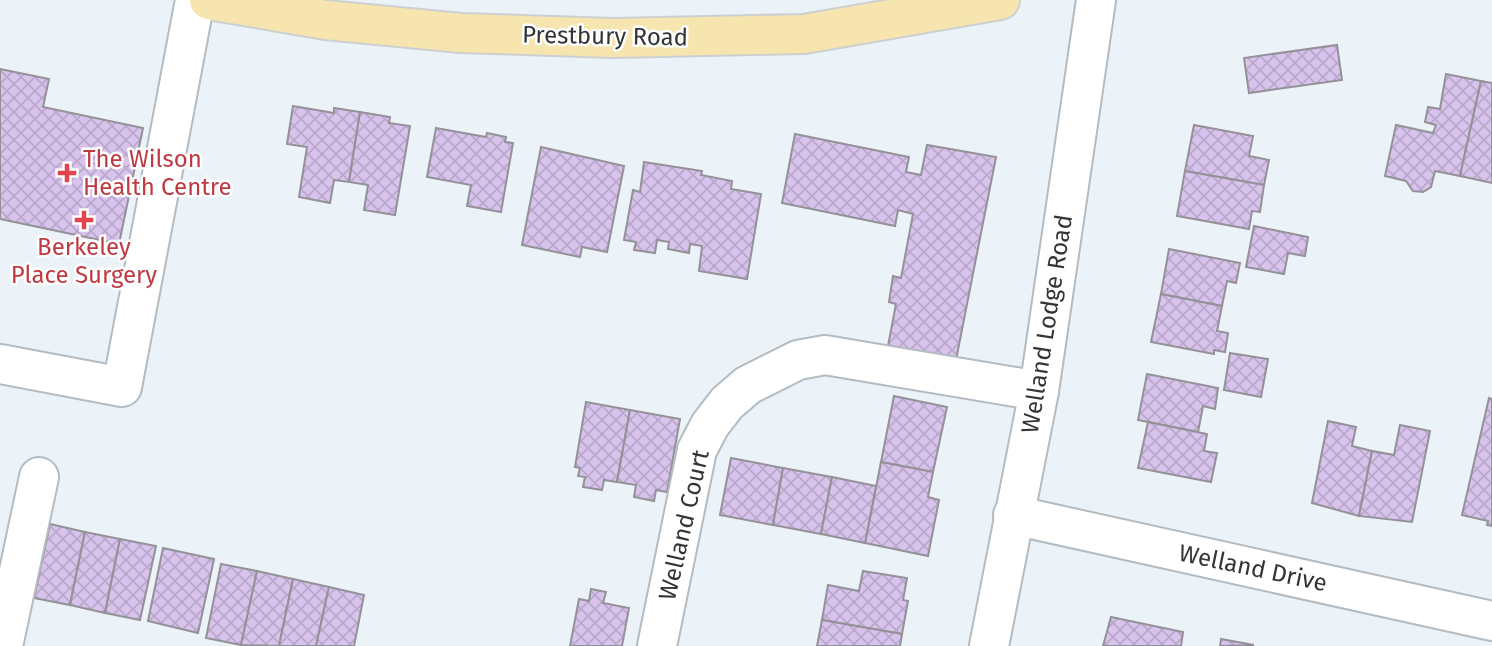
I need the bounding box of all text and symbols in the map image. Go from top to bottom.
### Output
street label: Prestbury Road [522,21,688,51]
place label: The Wilson Health Centre [83,145,232,201]
marker: The Wilson Health Centre [57,163,77,183]
marker: Berkeley Place Surgery [74,210,94,230]
street label: Welland Lodge Road [1016,213,1078,435]
place label: Berkeley Place Surgery [11,233,157,289]
street label: Welland Court [653,447,715,603]
street label: Welland Drive [1176,539,1330,597]

